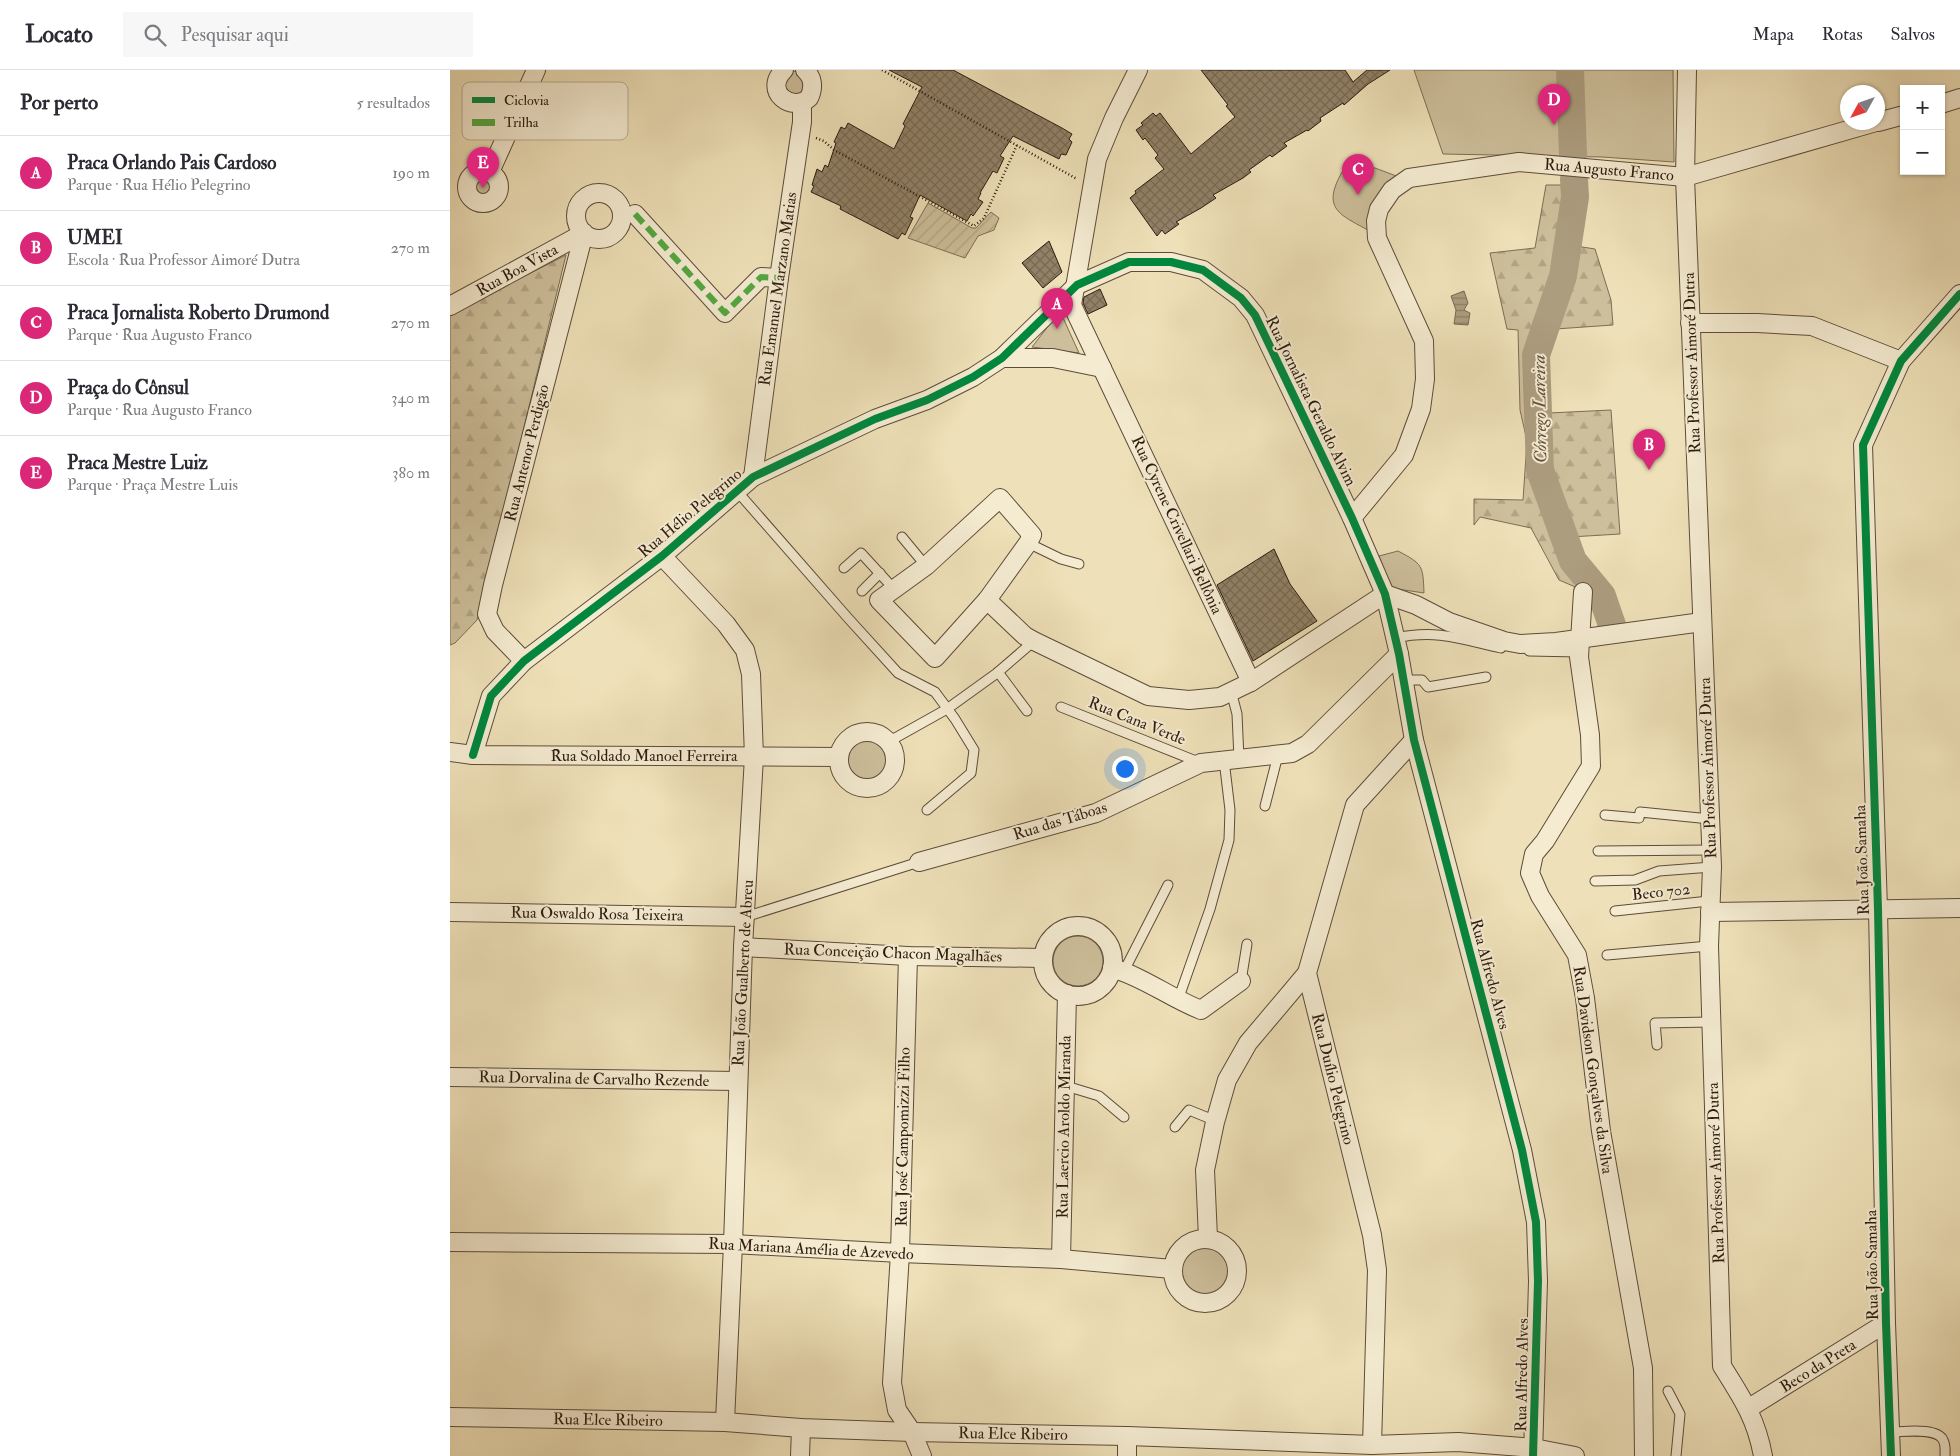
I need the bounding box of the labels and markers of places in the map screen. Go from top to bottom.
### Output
pin: D [1538,84,1570,125]
pin: E [467,147,499,188]
pin: C [1342,154,1374,195]
pin: A [1041,288,1073,329]
pin: B [1633,429,1665,470]

